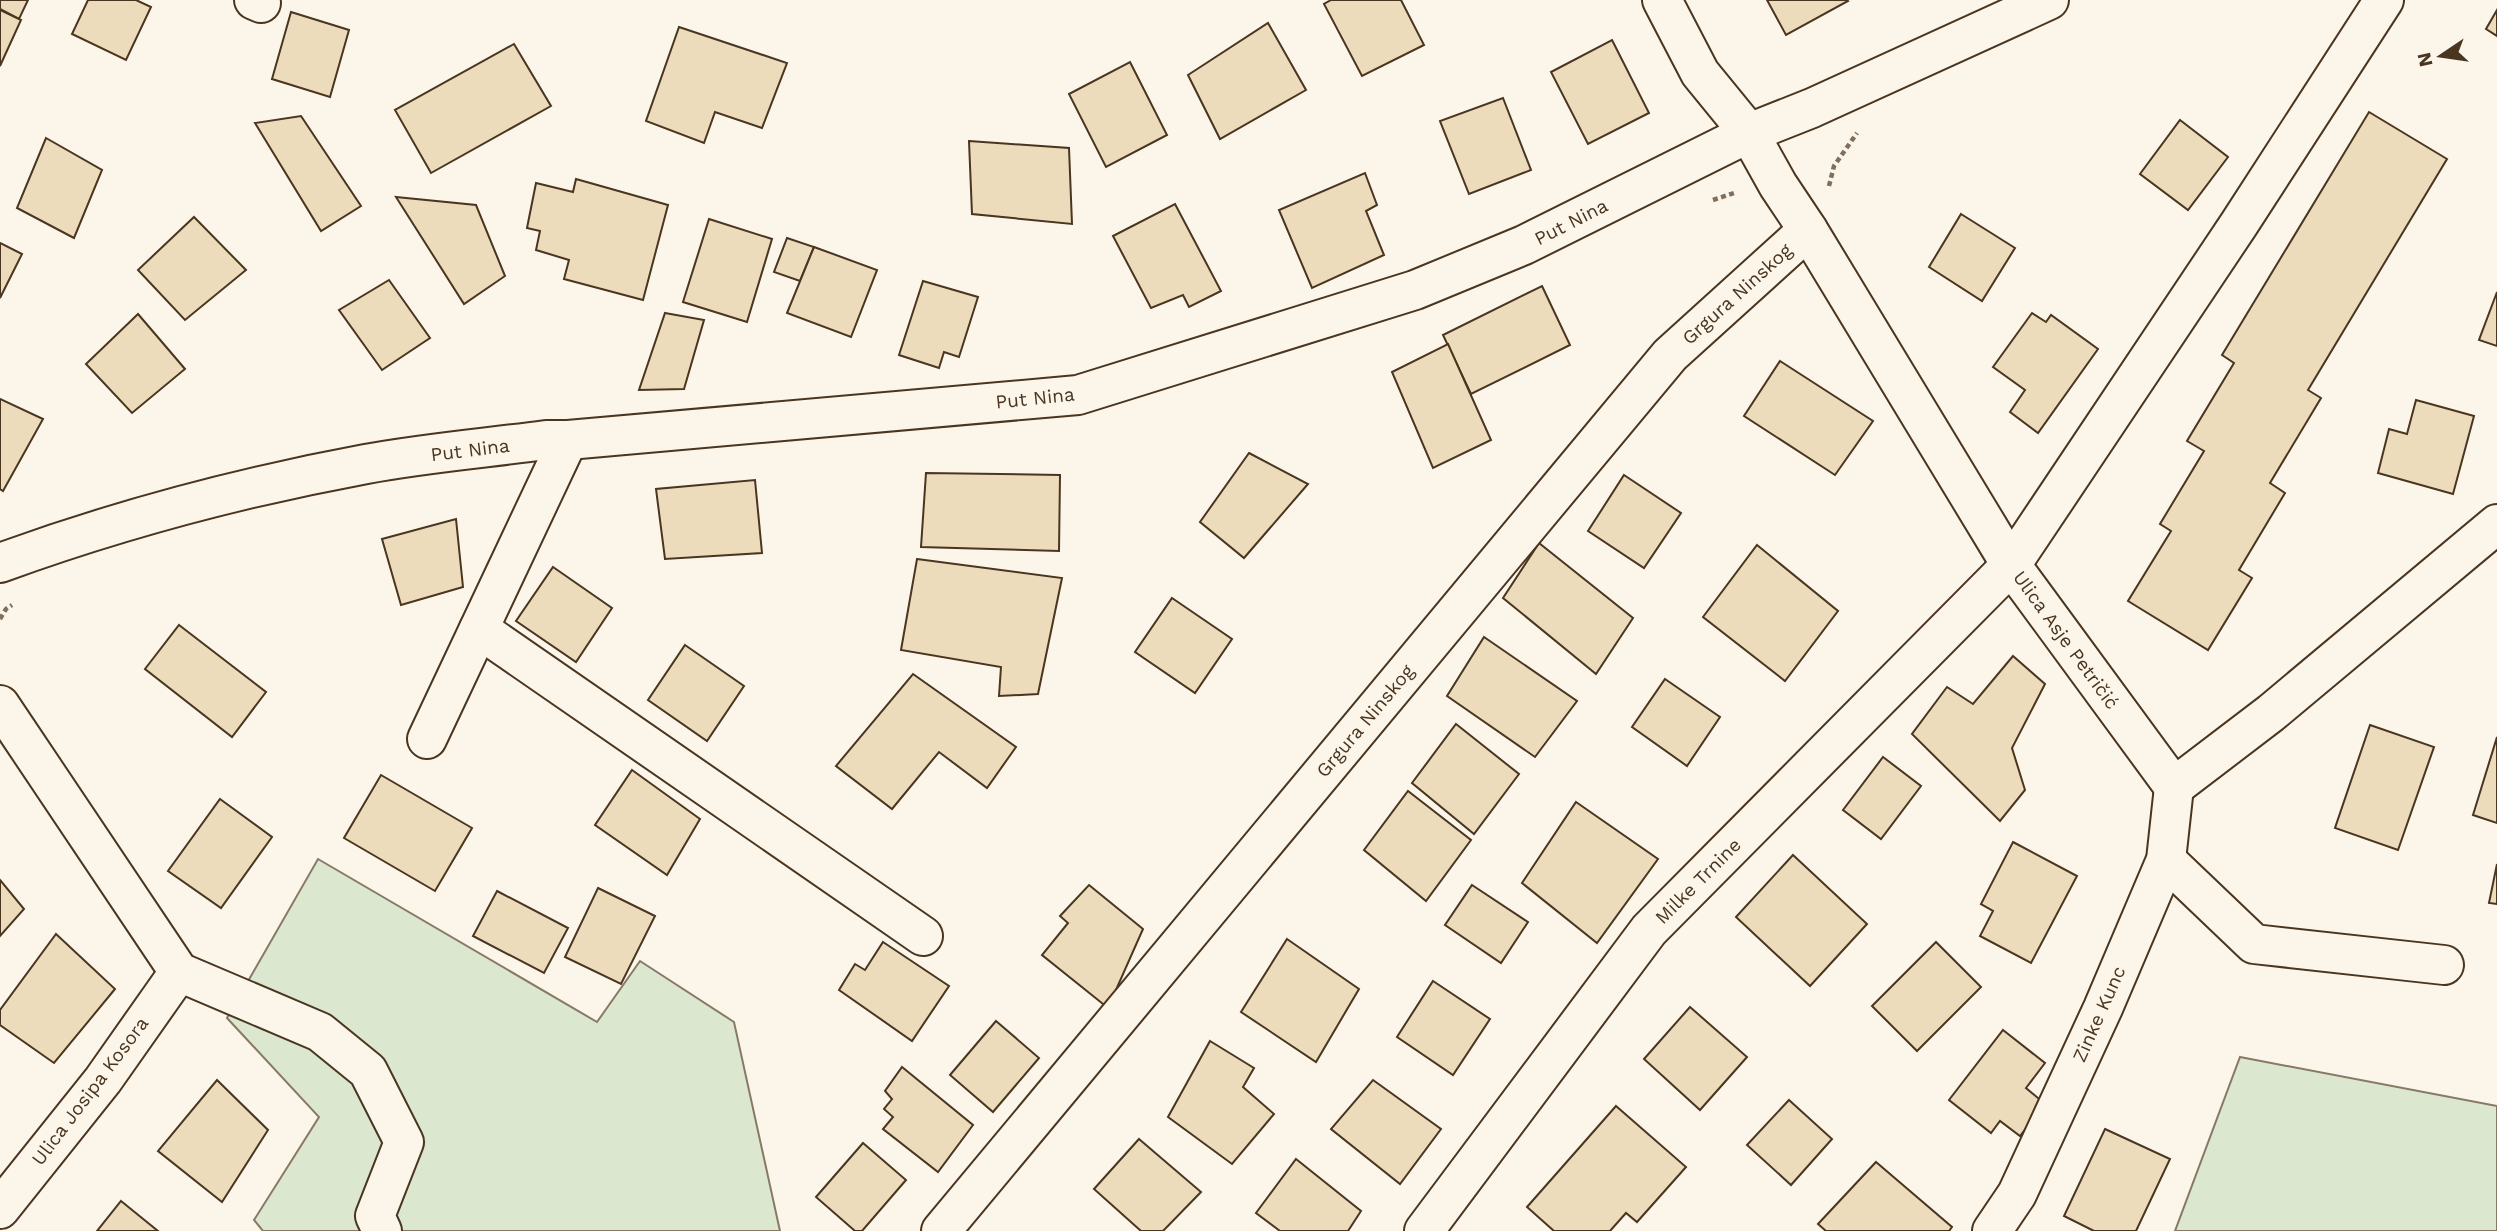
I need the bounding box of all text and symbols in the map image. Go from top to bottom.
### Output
north arrow [2406,21,2476,91]
text: N [2412,50,2438,69]
street label: Put Nina [1530,194,1612,250]
street label: Grgura Ninskog [1677,238,1797,349]
street label: Put Nina [994,382,1076,414]
street label: Put Nina [429,434,511,466]
street label: Ulica Asje Petričić [2008,566,2124,714]
street label: Grgura Ninskog [1311,659,1419,782]
street label: Milke Trnine [1650,833,1746,929]
street label: Zinke Kunc [2068,962,2130,1066]
street label: Ulica Josipa Kosora [27,1012,153,1170]

